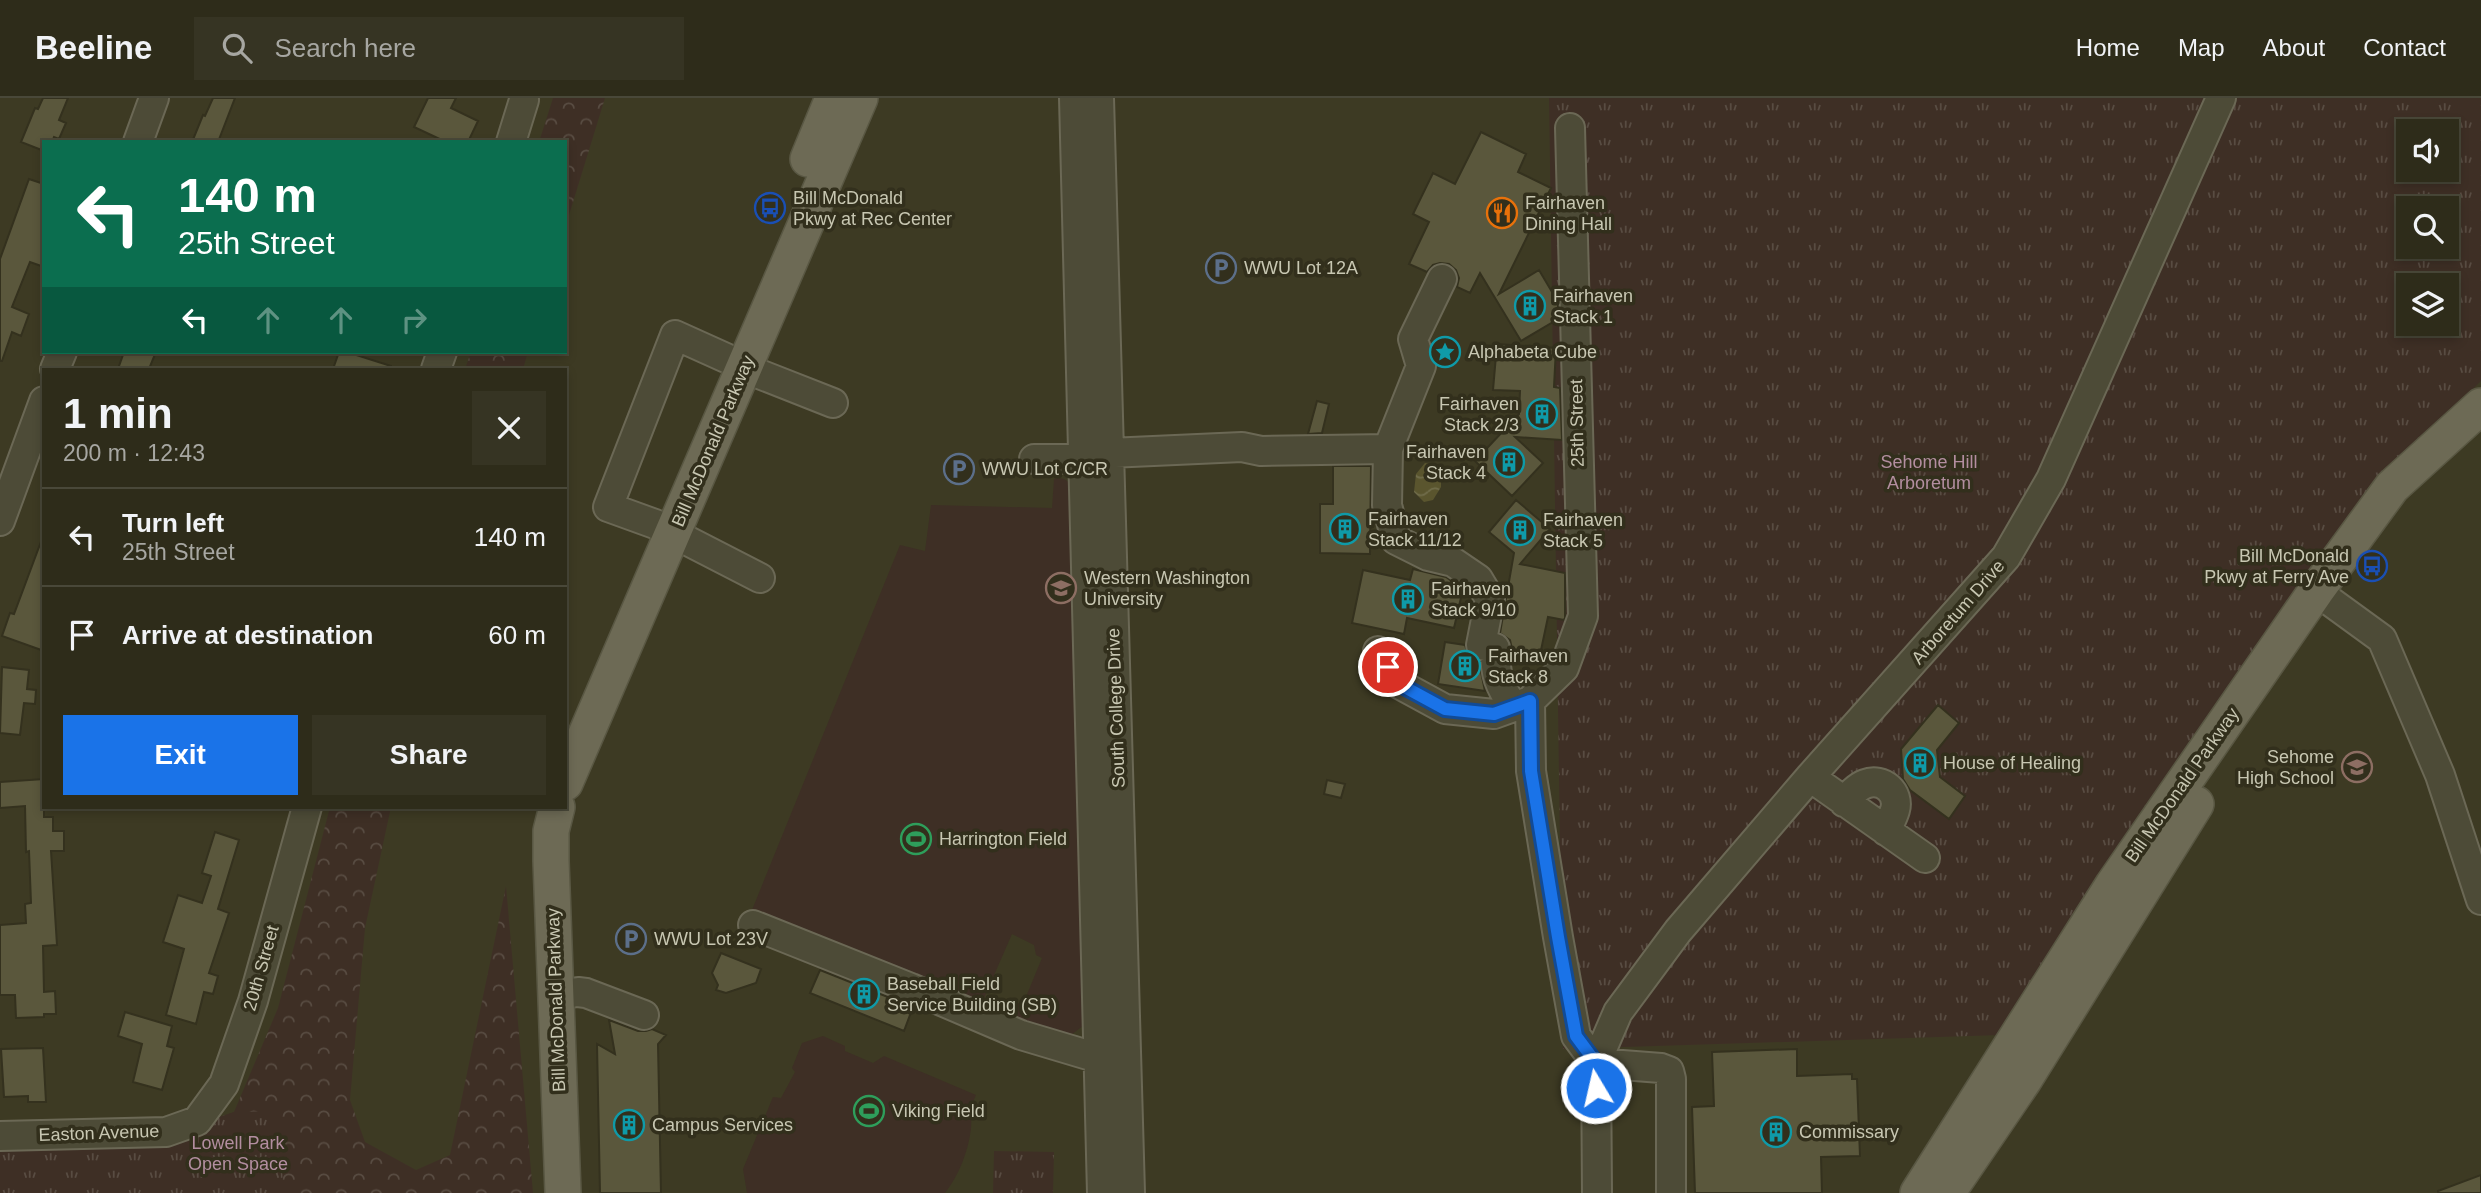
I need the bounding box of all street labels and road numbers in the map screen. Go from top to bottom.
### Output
street label: Bill McDonald Parkway [668,352,758,530]
street label: 25th Street [1566,379,1588,467]
street label: Arboretum Drive [1907,556,2009,668]
street label: South College Drive [1103,628,1129,788]
street label: Bill McDonald Parkway [2121,704,2243,866]
street label: Bill McDonald Parkway [543,908,569,1092]
street label: 20th Street [239,923,283,1013]
street label: Easton Avenue [38,1121,160,1145]

